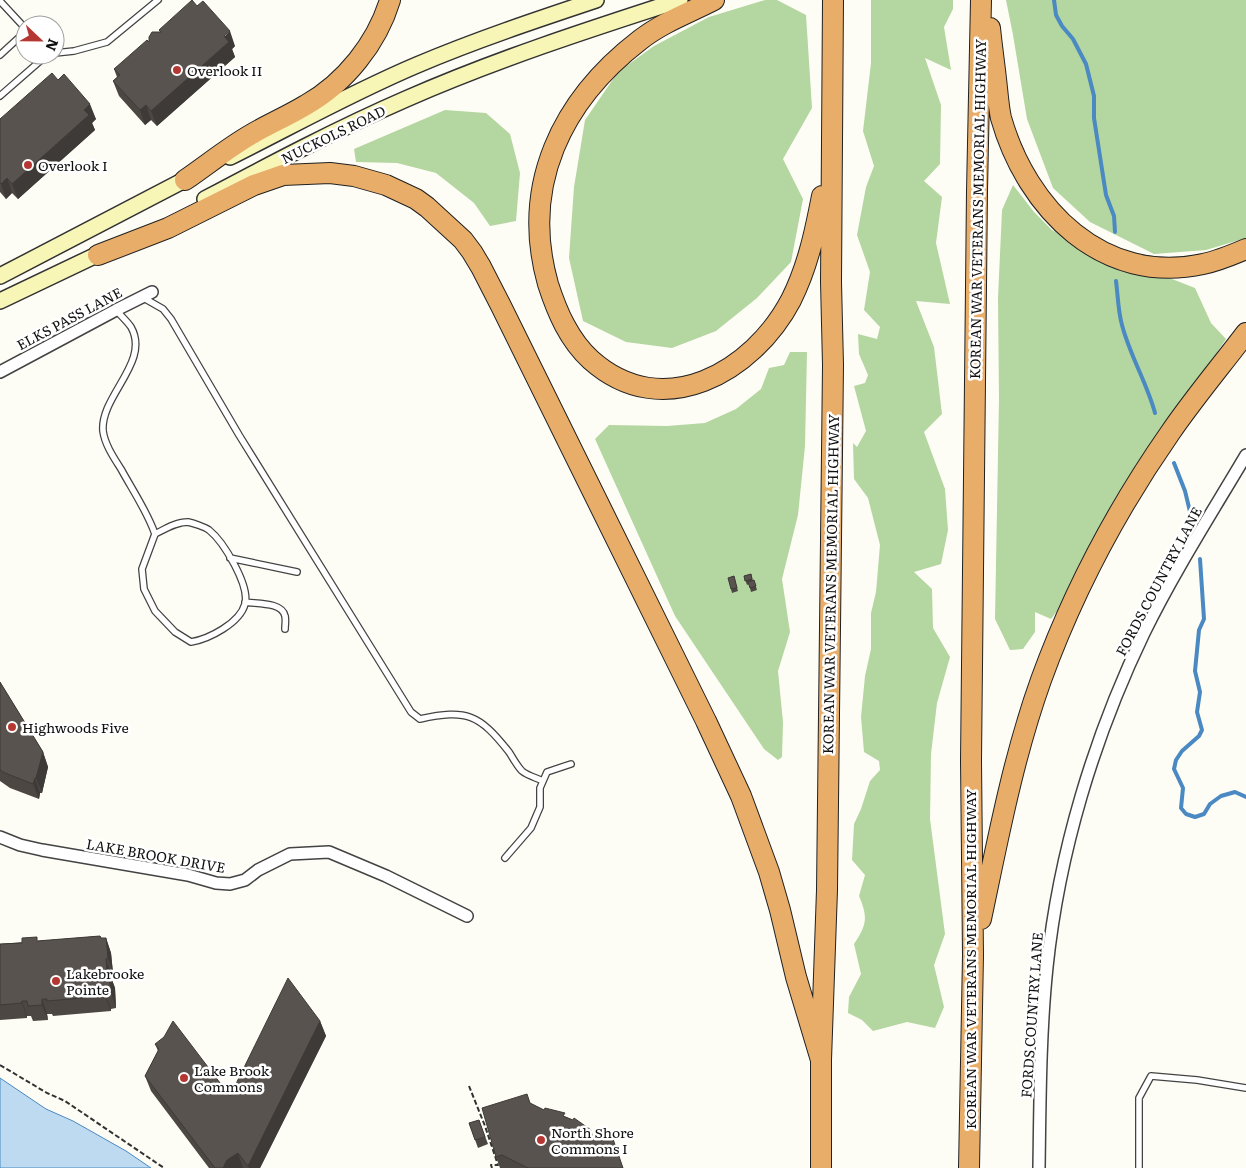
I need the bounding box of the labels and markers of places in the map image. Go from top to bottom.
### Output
place label: Overlook II [187,60,262,80]
marker: Overlook II [171,64,183,76]
place label: Overlook I [38,155,108,175]
marker: Overlook I [22,159,34,171]
place label: Highwoods Five [22,717,129,737]
marker: Highwoods Five [6,721,18,733]
place label: Lakebrooke Pointe [66,963,144,999]
marker: Lakebrooke Pointe [50,975,62,987]
place label: Lake Brook Commons [194,1060,270,1096]
marker: Lake Brook Commons [178,1072,190,1084]
place label: North Shore Commons I [551,1122,634,1158]
marker: North Shore Commons I [535,1134,547,1146]

